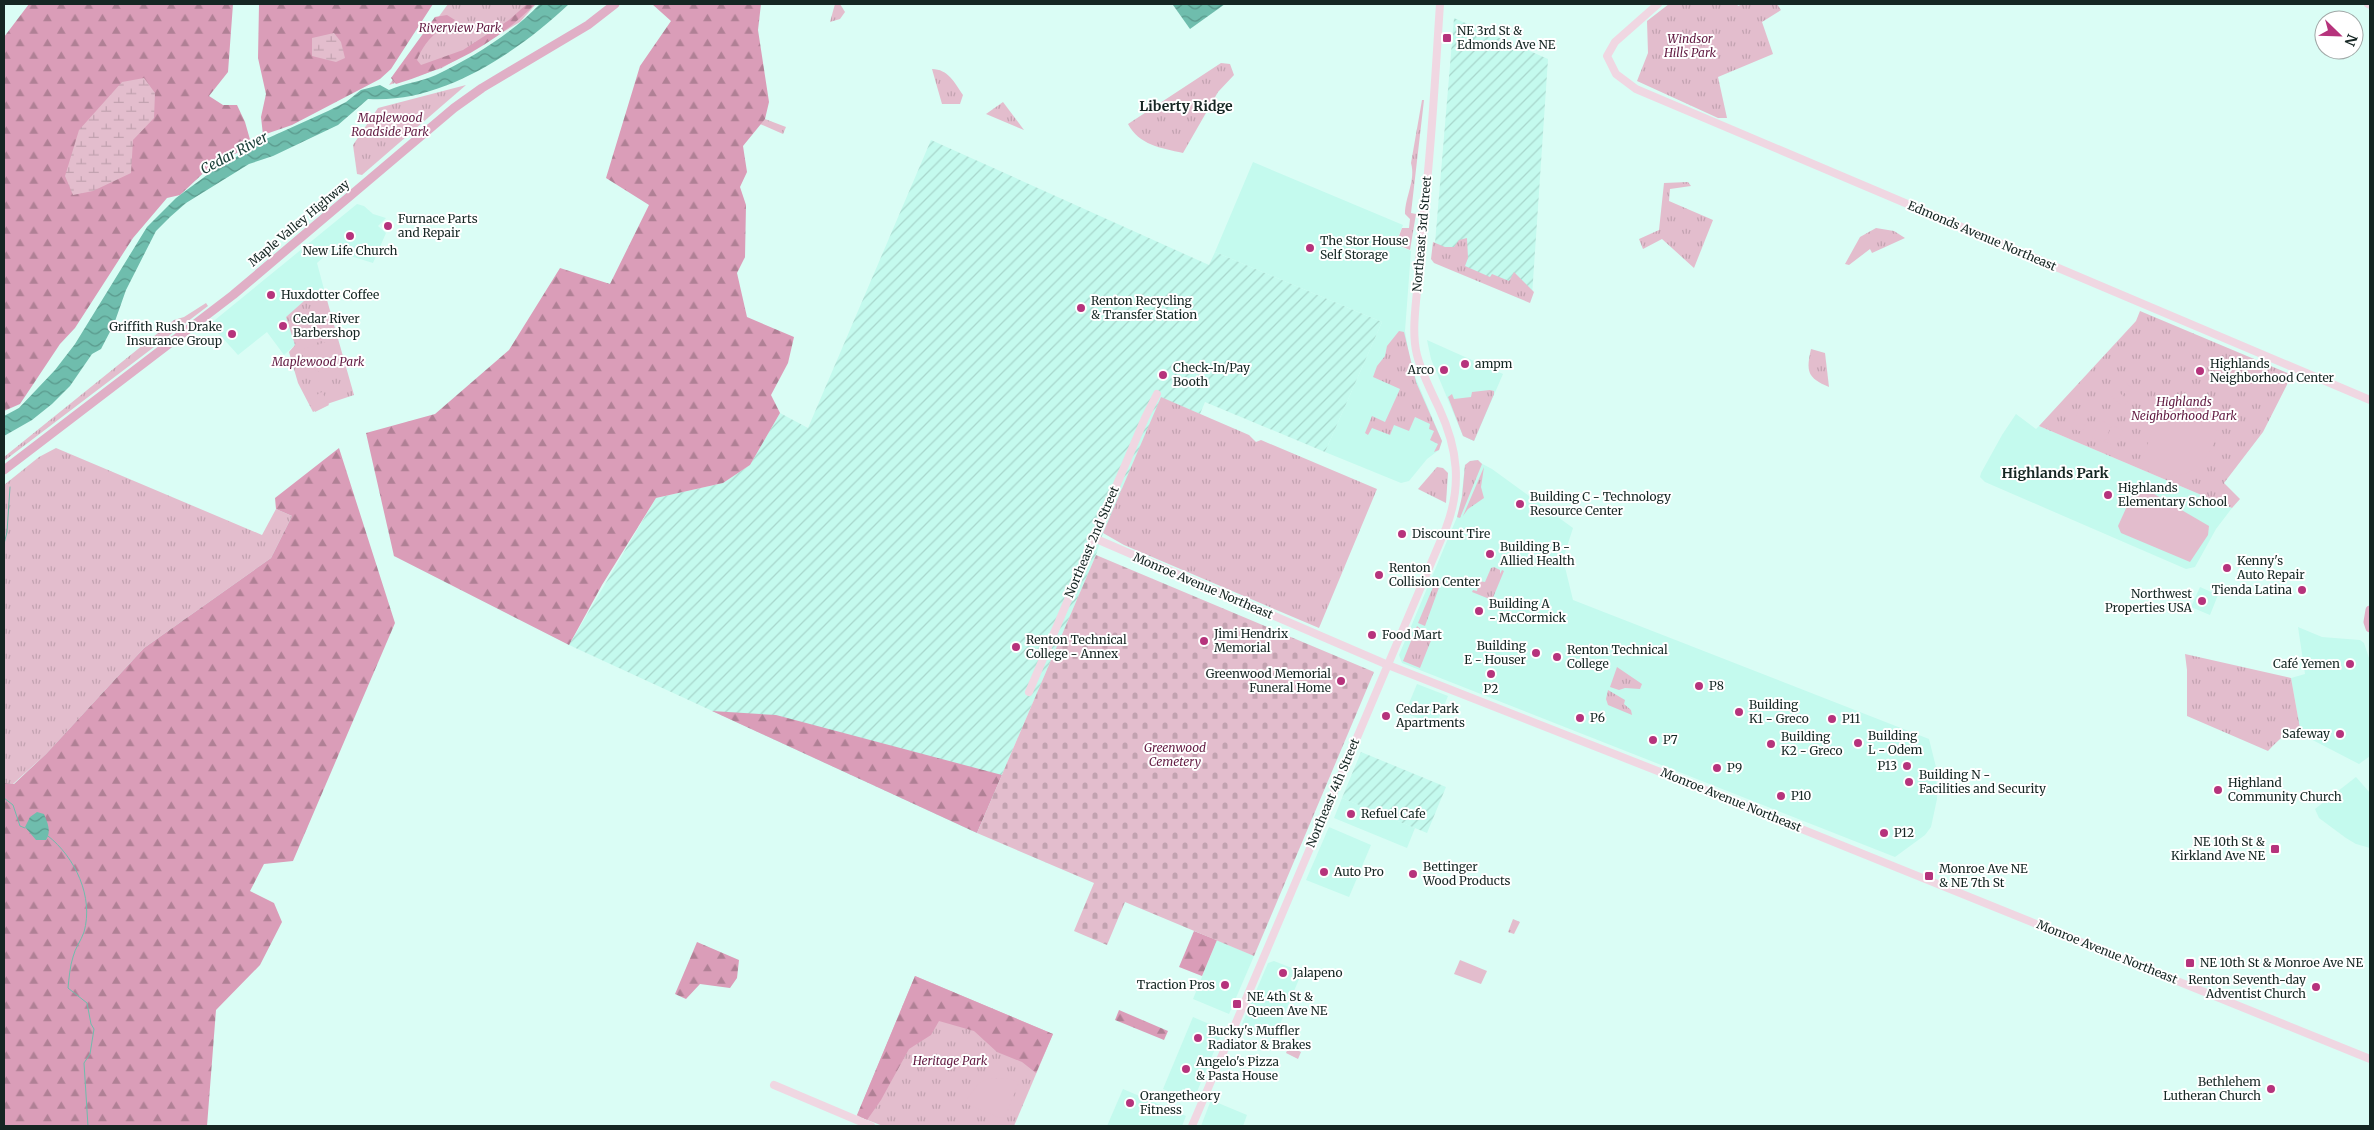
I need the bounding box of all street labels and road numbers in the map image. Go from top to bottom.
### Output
street label: Northeast 3rd Street [1409,175,1434,293]
street label: Maple Valley Highway [245,176,352,269]
street label: Edmonds Avenue Northeast [1906,197,2059,274]
street label: Northeast 2nd Street [1061,484,1122,600]
street label: Monroe Avenue Northeast [1131,549,1276,622]
street label: Northeast 4th Street [1303,736,1362,850]
street label: Monroe Avenue Northeast [1659,764,1804,835]
street label: Monroe Avenue Northeast [2035,916,2180,987]

